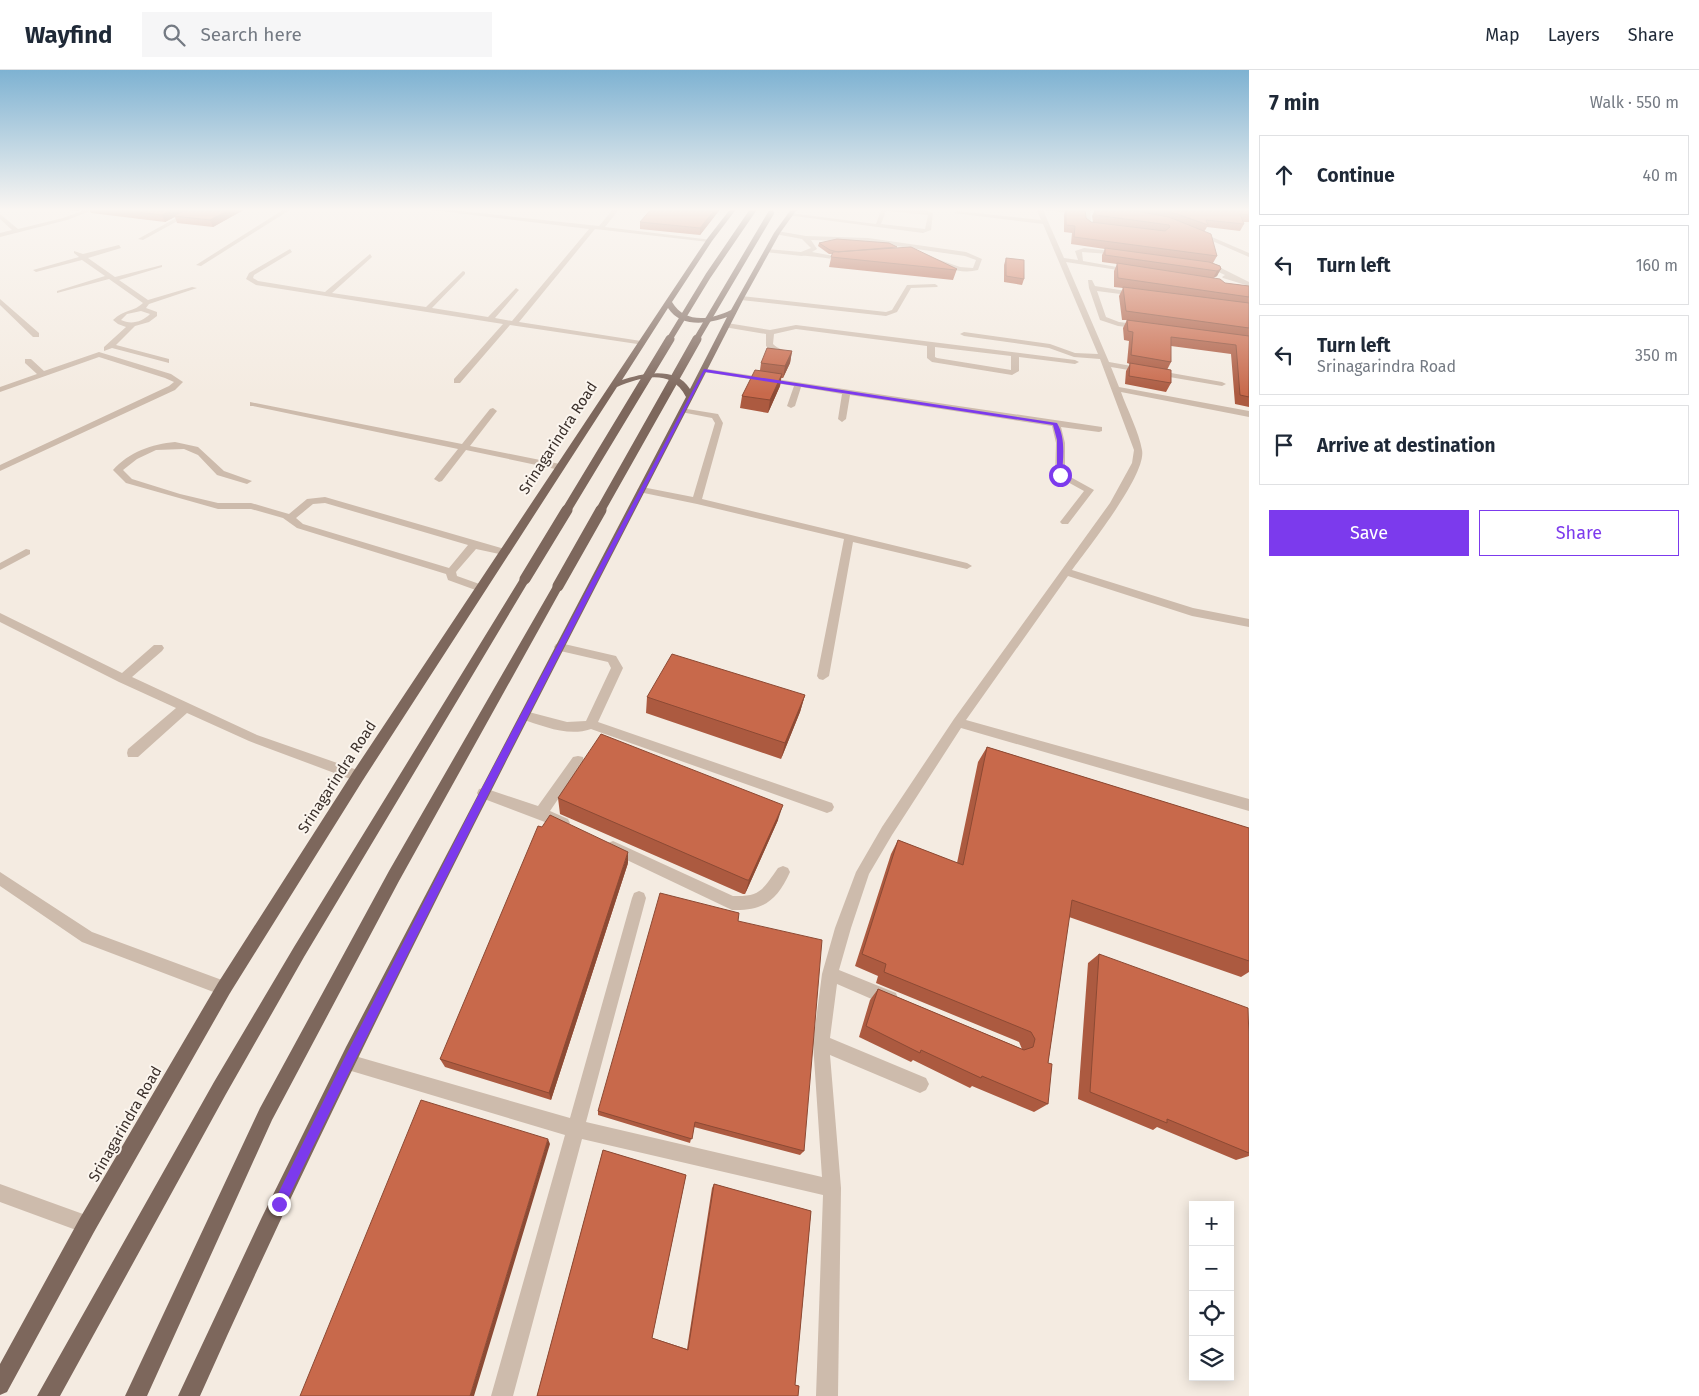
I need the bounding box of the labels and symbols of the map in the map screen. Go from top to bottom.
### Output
street label: Srinagarindra Road [515,378,601,498]
route start [1049,464,1072,487]
street label: Srinagarindra Road [294,717,380,837]
street label: Srinagarindra Road [85,1063,165,1185]
route end [268,1193,291,1216]

